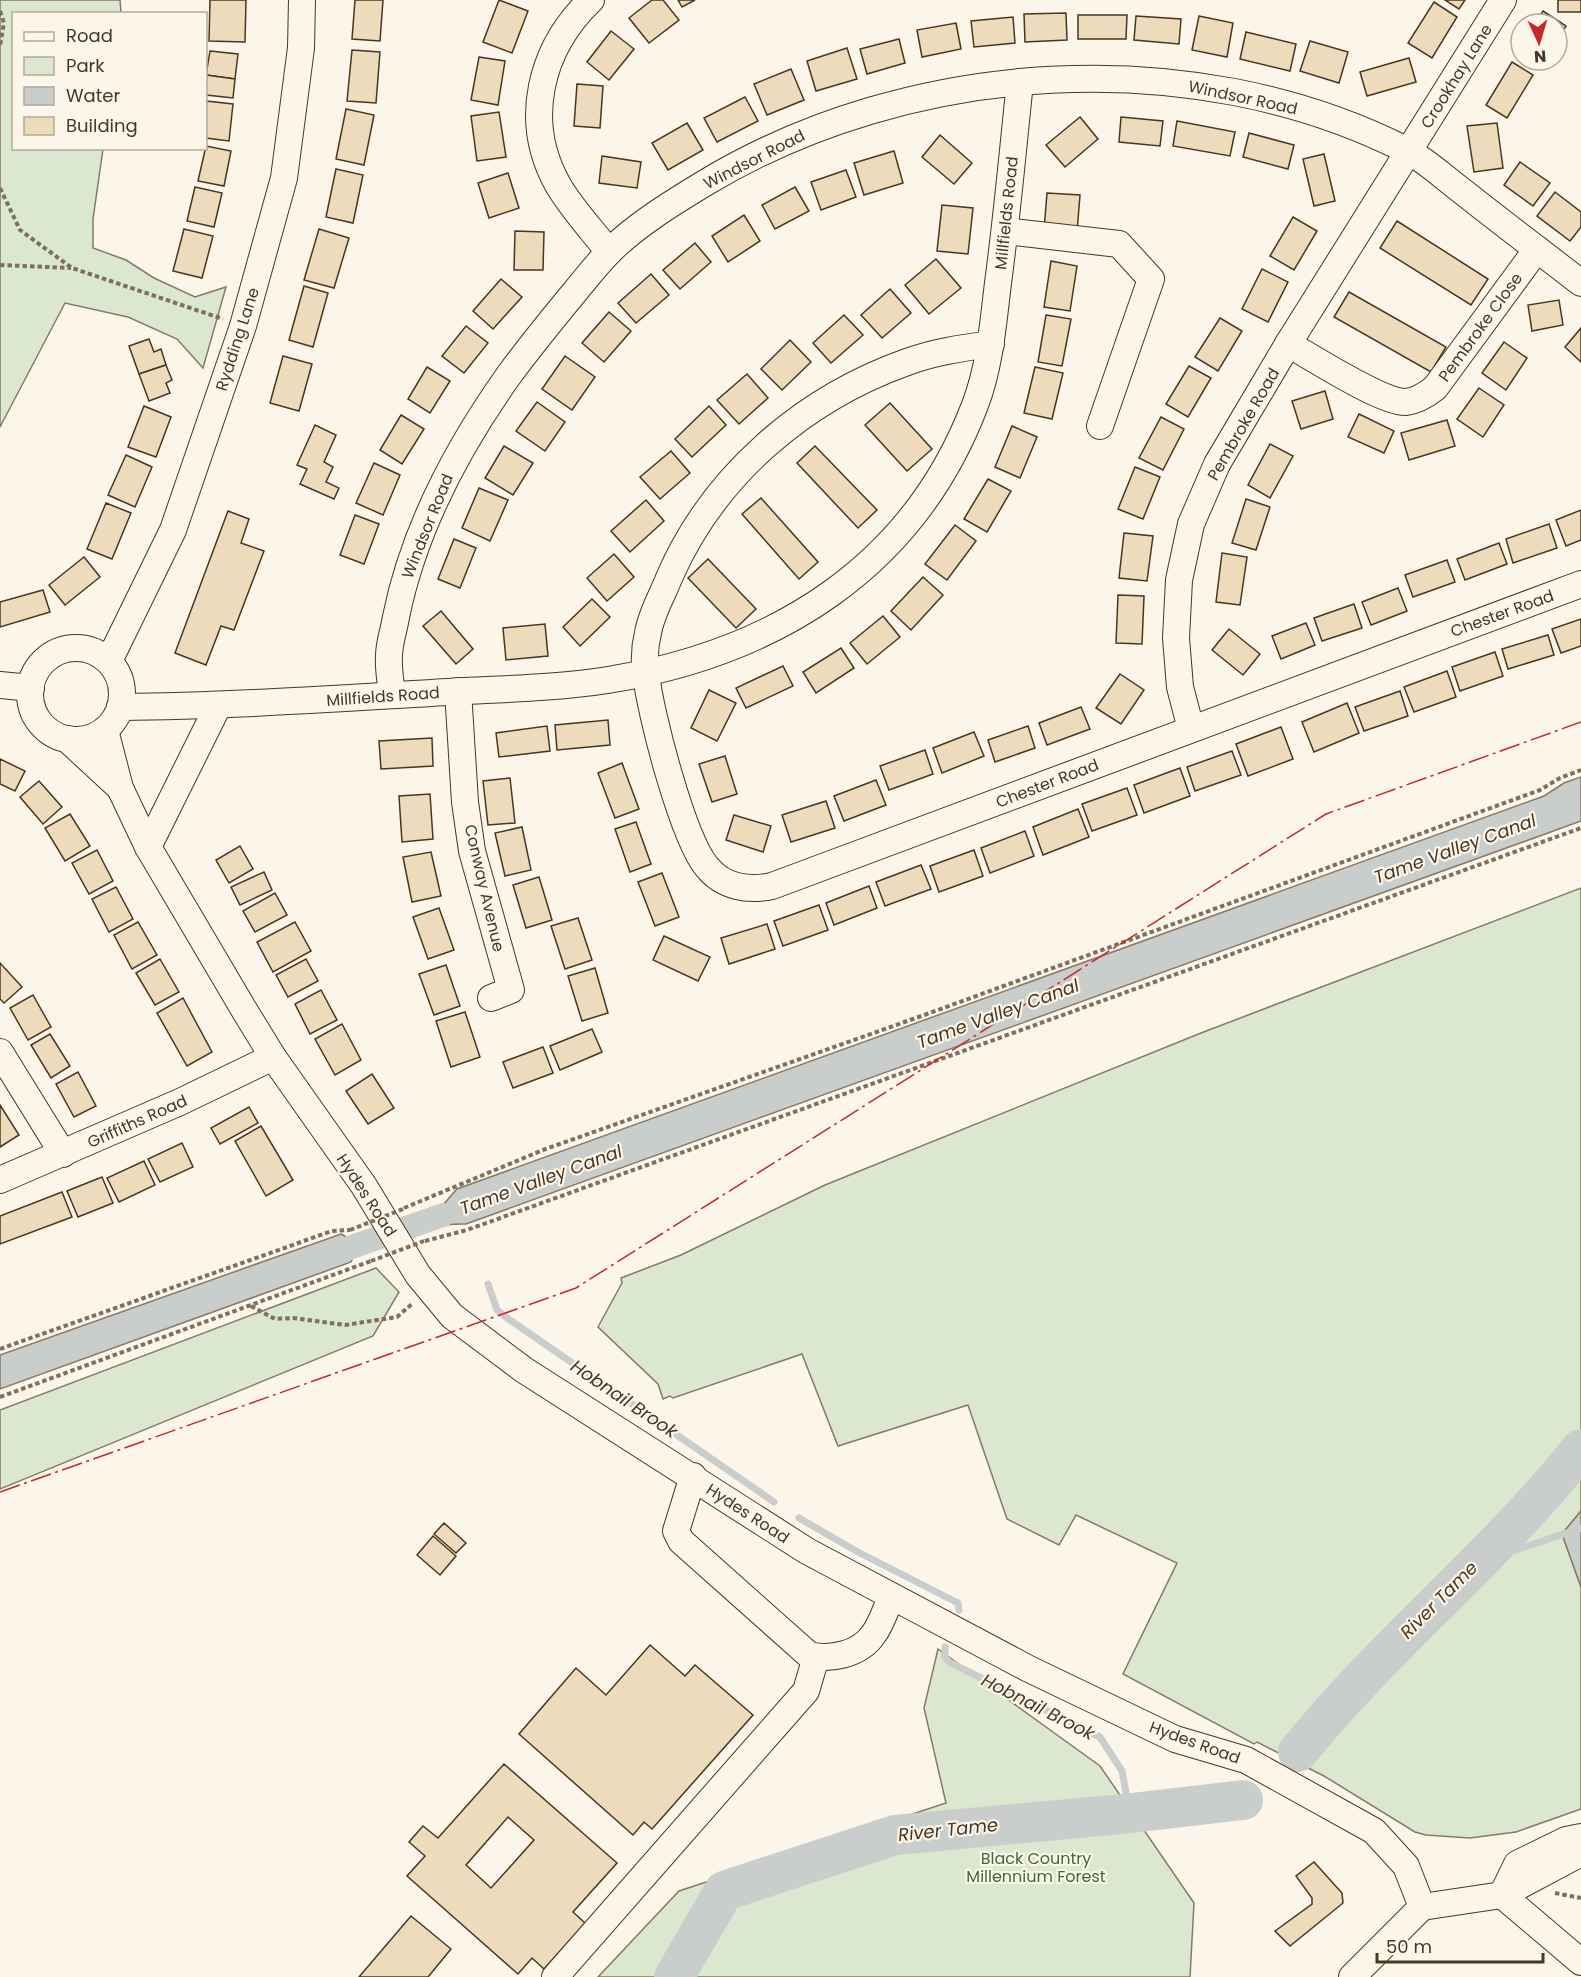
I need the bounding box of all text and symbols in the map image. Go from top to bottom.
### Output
legend [12,12,207,150]
north arrow [1509,12,1569,72]
street label: Crookhay Lane [1415,20,1498,133]
text: Road [66,23,113,48]
text: N [1533,45,1547,68]
text: Park [66,53,105,78]
street label: Windsor Road [1186,75,1300,120]
text: Water [66,83,120,108]
text: Building [66,113,138,138]
street label: Windsor Road [700,124,809,195]
street label: Millfields Road [989,155,1024,271]
street label: Pembroke Close [1433,268,1528,387]
street label: Rydding Lane [210,284,265,394]
street label: Pembroke Road [1202,364,1285,485]
street label: Windsor Road [396,470,459,582]
street label: Chester Road [1447,584,1557,643]
street label: Millfields Road [326,681,441,712]
street label: Chester Road [992,753,1102,814]
water label: Tame Valley Canal [1370,807,1540,890]
street label: Conway Avenue [459,822,510,954]
water label: Tame Valley Canal [913,972,1083,1055]
street label: Griffiths Road [84,1089,191,1154]
water label: Tame Valley Canal [456,1138,626,1221]
street label: Hydes Road [331,1149,402,1241]
water label: Hobnail Brook [566,1354,683,1444]
street label: Hydes Road [702,1478,794,1549]
water label: River Tame [1394,1555,1483,1644]
water label: Hobnail Brook [977,1667,1100,1746]
street label: Hydes Road [1146,1715,1243,1770]
water label: River Tame [897,1812,999,1847]
park label: Black Country Millennium Forest [966,1847,1106,1888]
scale bar [1377,1926,1544,1964]
text: 50 m [1386,1934,1432,1959]

